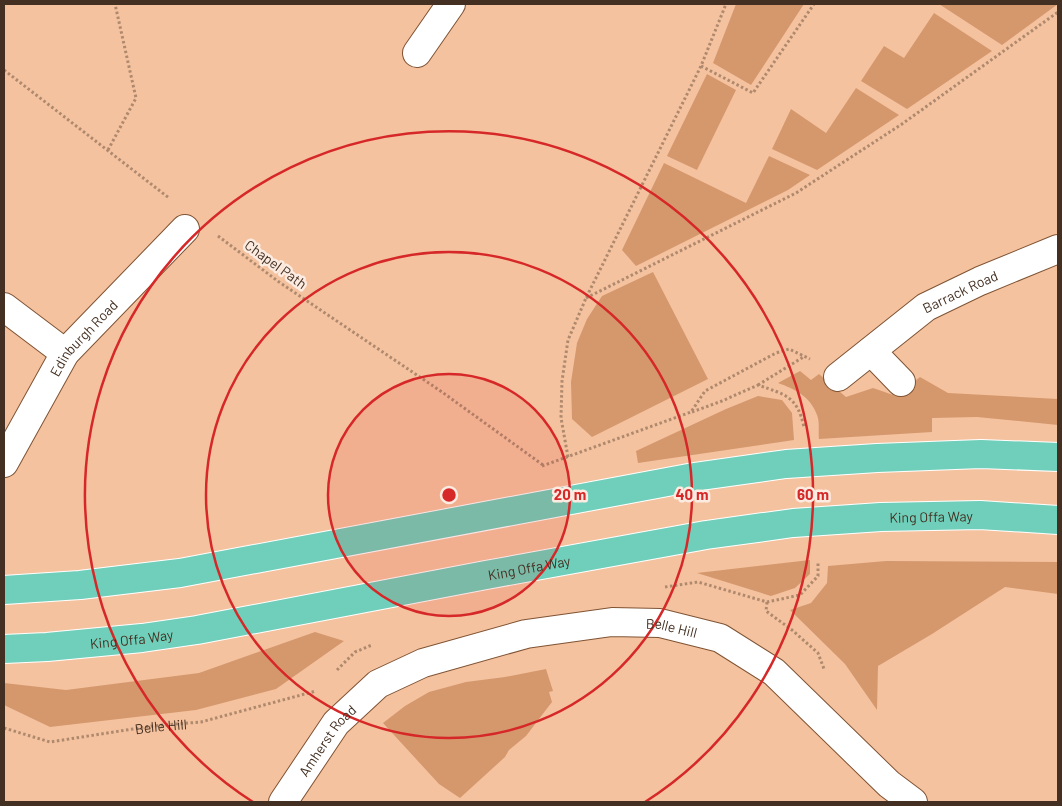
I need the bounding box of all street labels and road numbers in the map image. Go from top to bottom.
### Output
street label: Chapel Path [242,236,310,292]
street label: Barrack Road [920,266,1000,316]
street label: Edinburgh Road [45,296,121,379]
street label: King Offa Way [889,507,974,525]
street label: King Offa Way [486,551,572,583]
street label: Belle Hill [646,614,699,640]
street label: King Offa Way [89,625,175,651]
street label: Amherst Road [294,701,359,779]
street label: Belle Hill [133,715,187,737]

